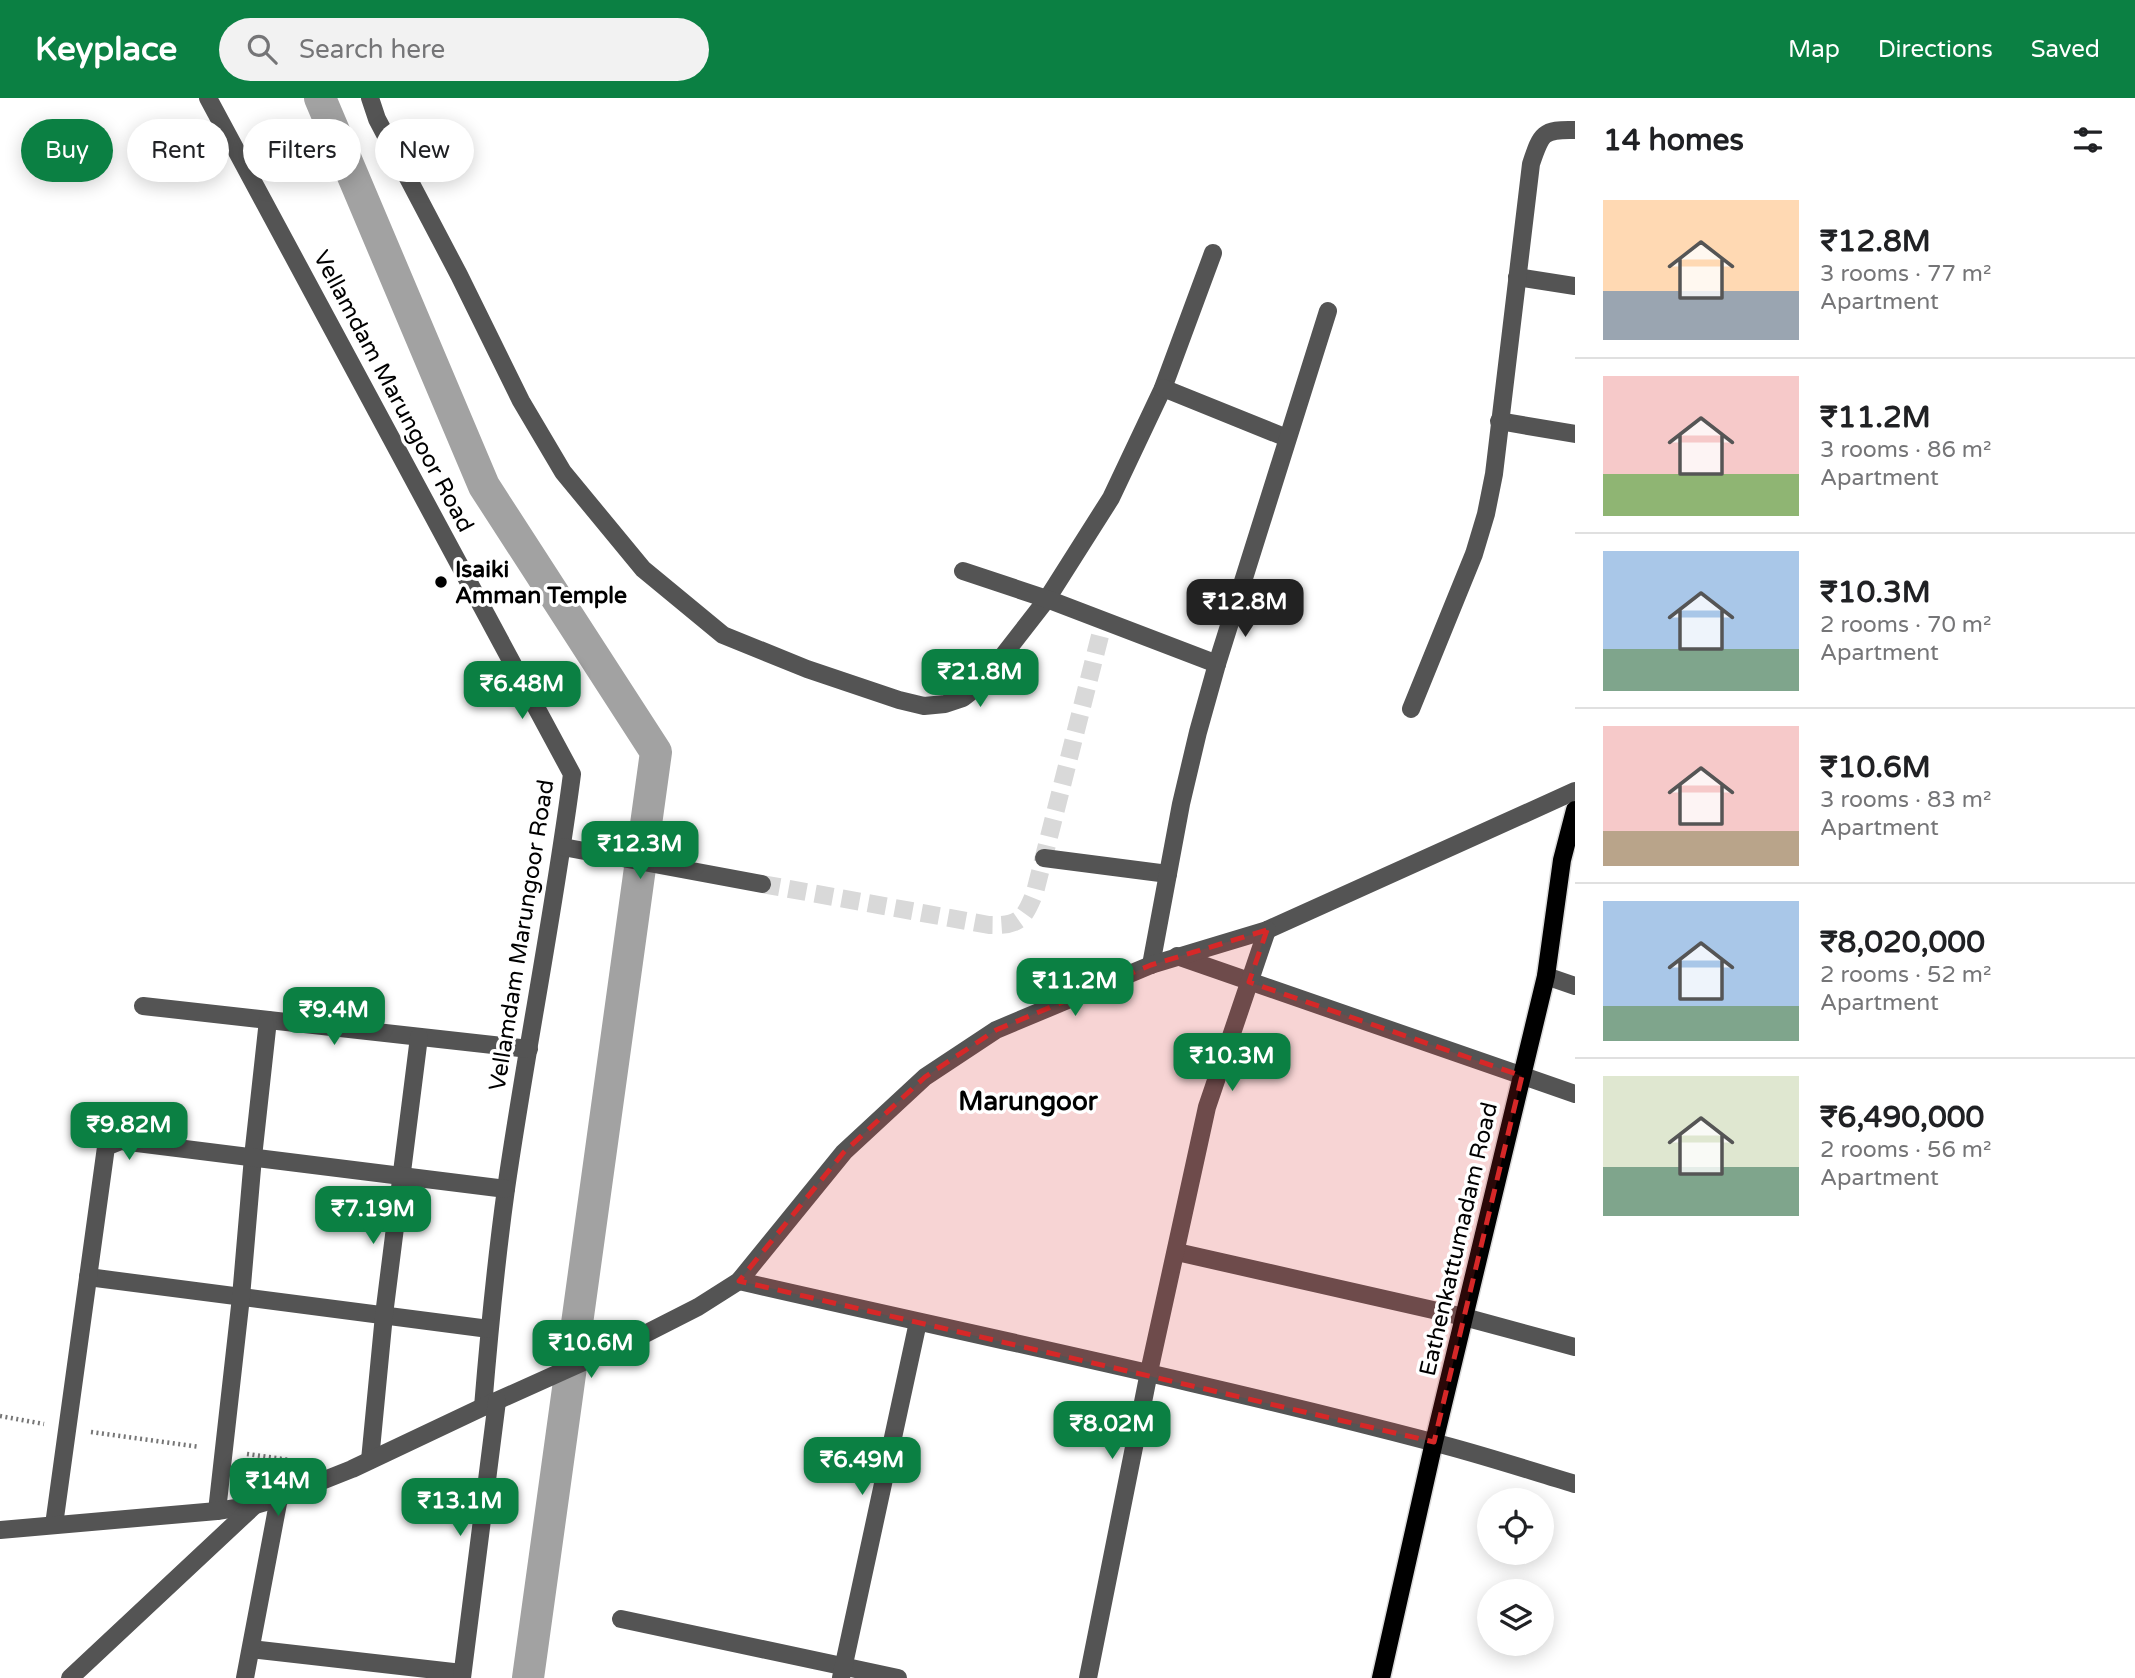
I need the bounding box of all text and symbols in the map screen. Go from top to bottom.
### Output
search box [219,18,709,81]
text: Keyplace [35,30,177,69]
icon: search [243,30,281,68]
text: Search here [299,34,445,65]
text: Map [1788,35,1840,64]
text: Directions [1878,35,1993,64]
text: Saved [2031,35,2100,64]
chip: Buy [21,119,113,182]
chip: Rent [127,119,229,182]
chip: Filters [243,119,361,182]
chip: New [375,119,474,182]
icon: filters [2069,121,2107,159]
text: 14 homes [1603,122,1744,159]
text: ₹12.8M [1820,223,1931,260]
icon: home [1659,228,1743,312]
street label: Vellamdam Marungoor Road [307,246,479,537]
text: 3 rooms · 77 m² [1820,260,1991,288]
text: Apartment [1820,288,1939,316]
text: ₹11.2M [1820,399,1931,436]
icon: home [1659,404,1743,488]
text: 3 rooms · 86 m² [1820,436,1991,464]
text: Apartment [1820,464,1939,492]
place label: Isaiki Amman Temple [455,556,627,610]
marker: Isaiki Amman Temple [433,574,449,590]
text: ₹10.3M [1820,574,1931,611]
icon: home [1659,579,1743,663]
pin: ₹12.8M [1188,580,1302,639]
text: ₹12.8M [1203,588,1287,616]
text: 2 rooms · 70 m² [1820,611,1991,639]
text: Apartment [1820,639,1939,667]
pin: ₹21.8M [923,650,1037,709]
text: ₹21.8M [938,658,1022,686]
pin: ₹6.48M [465,662,579,721]
text: ₹6.48M [480,670,564,698]
text: ₹10.6M [1820,749,1931,786]
icon: home [1659,754,1743,838]
street label: Vellamdam Marungoor Road [484,778,560,1093]
text: 3 rooms · 83 m² [1820,786,1991,814]
text: Apartment [1820,814,1939,842]
pin: ₹12.3M [583,822,697,881]
text: ₹12.3M [598,830,683,858]
text: ₹8,020,000 [1820,924,1985,961]
icon: home [1659,929,1743,1013]
pin: ₹11.2M [1018,958,1132,1018]
text: 2 rooms · 52 m² [1820,961,1991,989]
text: ₹11.2M [1033,967,1118,995]
pin: ₹9.4M [285,988,383,1047]
text: Apartment [1820,989,1939,1017]
text: ₹9.4M [299,996,369,1024]
pin: ₹10.3M [1175,1034,1289,1093]
text: ₹10.3M [1190,1042,1275,1070]
district label: Marungoor [958,1086,1099,1117]
text: ₹6,490,000 [1820,1099,1984,1136]
street label: Eathenkattumadam Road [1414,1100,1504,1379]
pin: ₹9.82M [72,1102,186,1162]
icon: home [1659,1104,1743,1188]
text: ₹9.82M [87,1111,171,1139]
text: 2 rooms · 56 m² [1820,1136,1991,1164]
text: Apartment [1820,1164,1939,1192]
pin: ₹7.19M [316,1186,430,1246]
text: ₹7.19M [331,1195,415,1223]
pin: ₹10.6M [534,1320,648,1380]
text: ₹10.6M [549,1329,634,1357]
pin: ₹8.02M [1055,1402,1169,1461]
text: ₹8.02M [1070,1410,1155,1438]
pin: ₹6.49M [805,1438,919,1497]
text: ₹6.49M [820,1446,904,1474]
pin: ₹14M [237,1458,319,1518]
text: ₹14M [246,1467,310,1495]
pin: ₹13.1M [403,1478,517,1538]
text: ₹13.1M [418,1487,503,1515]
map controls [1477,1488,1554,1656]
button: locate [1477,1488,1554,1565]
button: layers [1477,1579,1554,1656]

